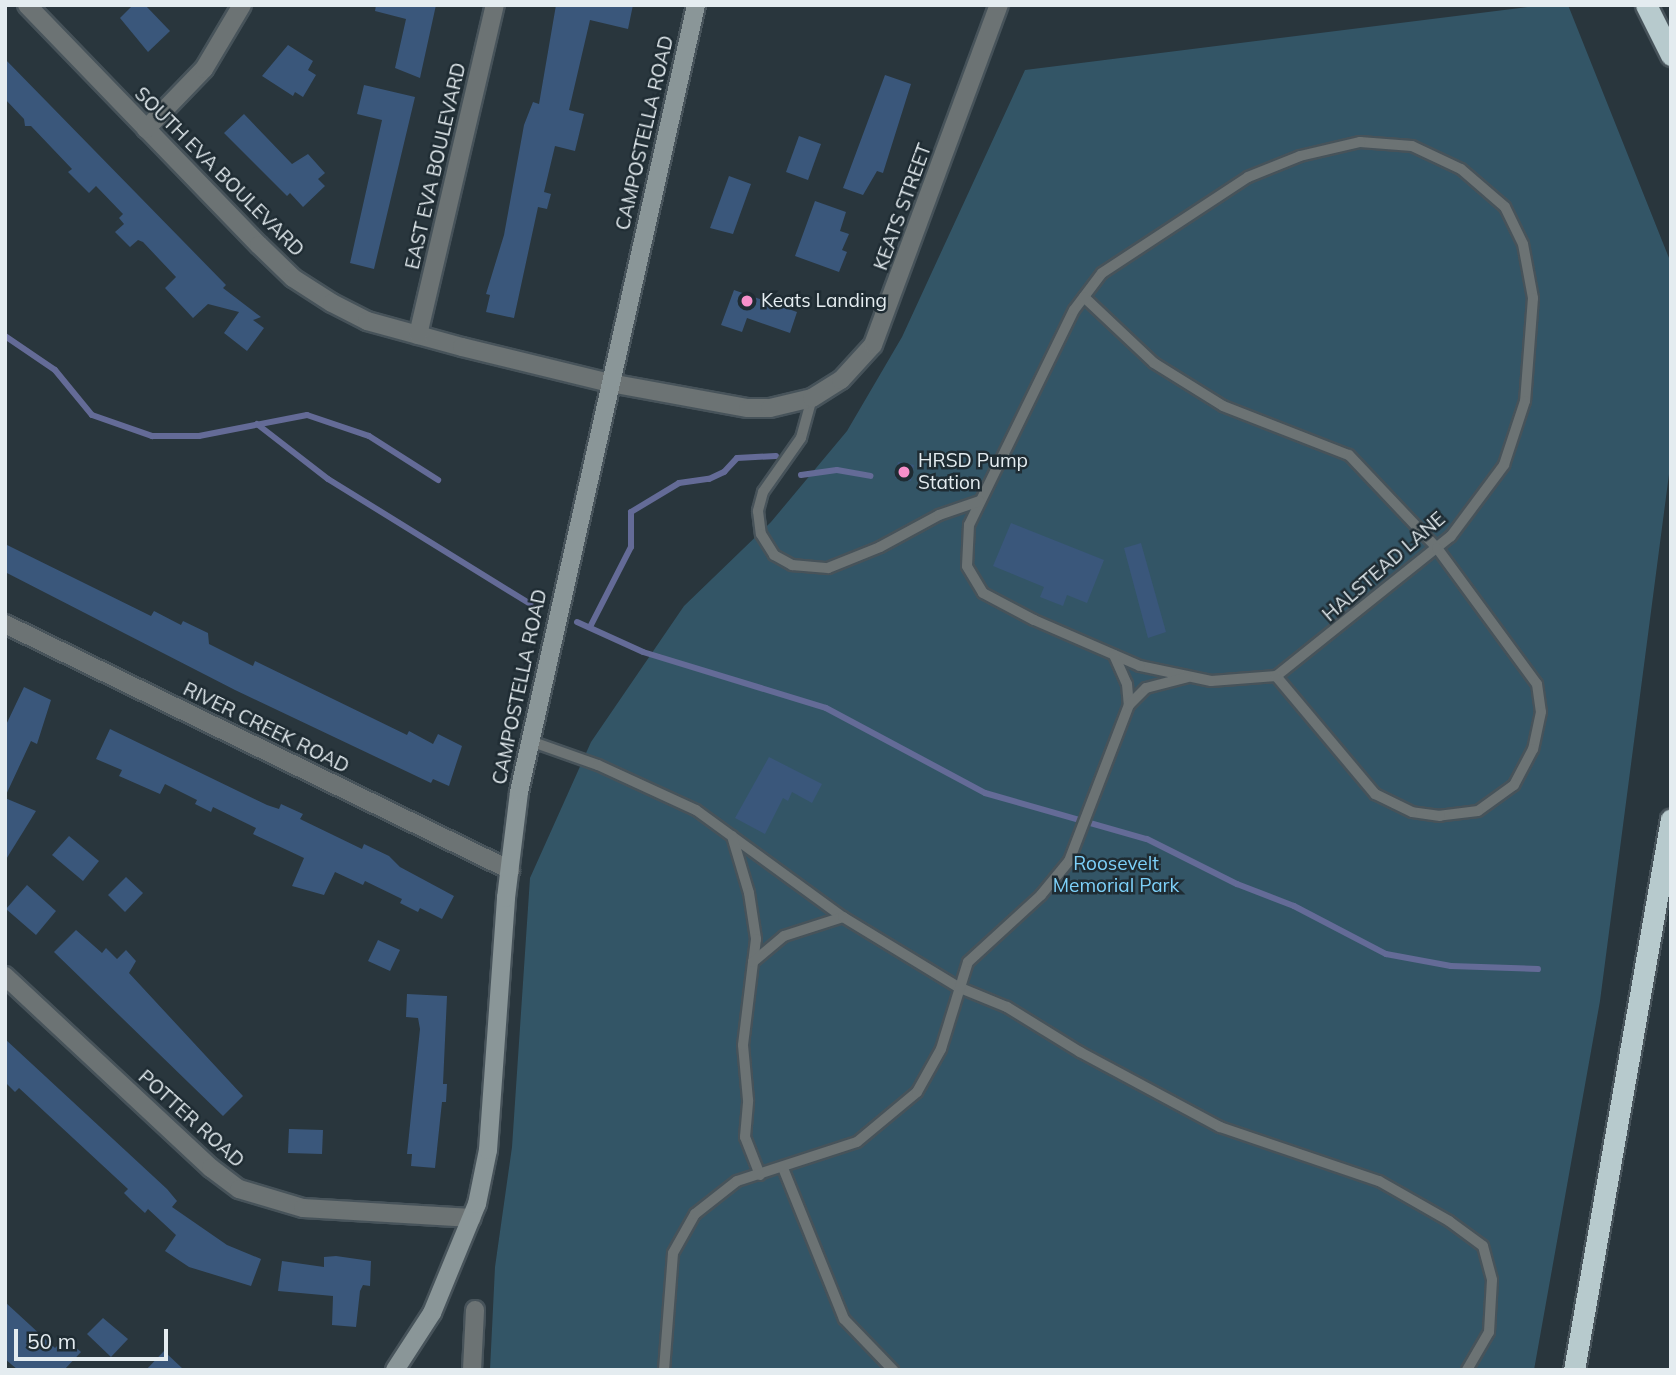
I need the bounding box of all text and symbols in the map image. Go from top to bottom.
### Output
street label: CAMPOSTELLA ROAD [612,34,678,232]
street label: EAST EVA BOULEVARD [401,60,471,272]
street label: SOUTH EVA BOULEVARD [130,83,308,261]
street label: KEATS STREET [870,141,936,273]
place label: Keats Landing [761,290,887,312]
marker: Keats Landing [739,293,755,309]
place label: HRSD Pump Station [918,450,1028,494]
marker: HRSD Pump Station [896,464,912,480]
street label: HALSTEAD LANE [1318,508,1450,626]
street label: CAMPOSTELLA ROAD [488,587,552,787]
street label: RIVER CREEK ROAD [179,678,353,778]
park label: Roosevelt Memorial Park [1053,853,1179,897]
street label: POTTER ROAD [134,1066,248,1172]
scale bar [18,1316,172,1360]
text: 50 m [27,1328,76,1354]

